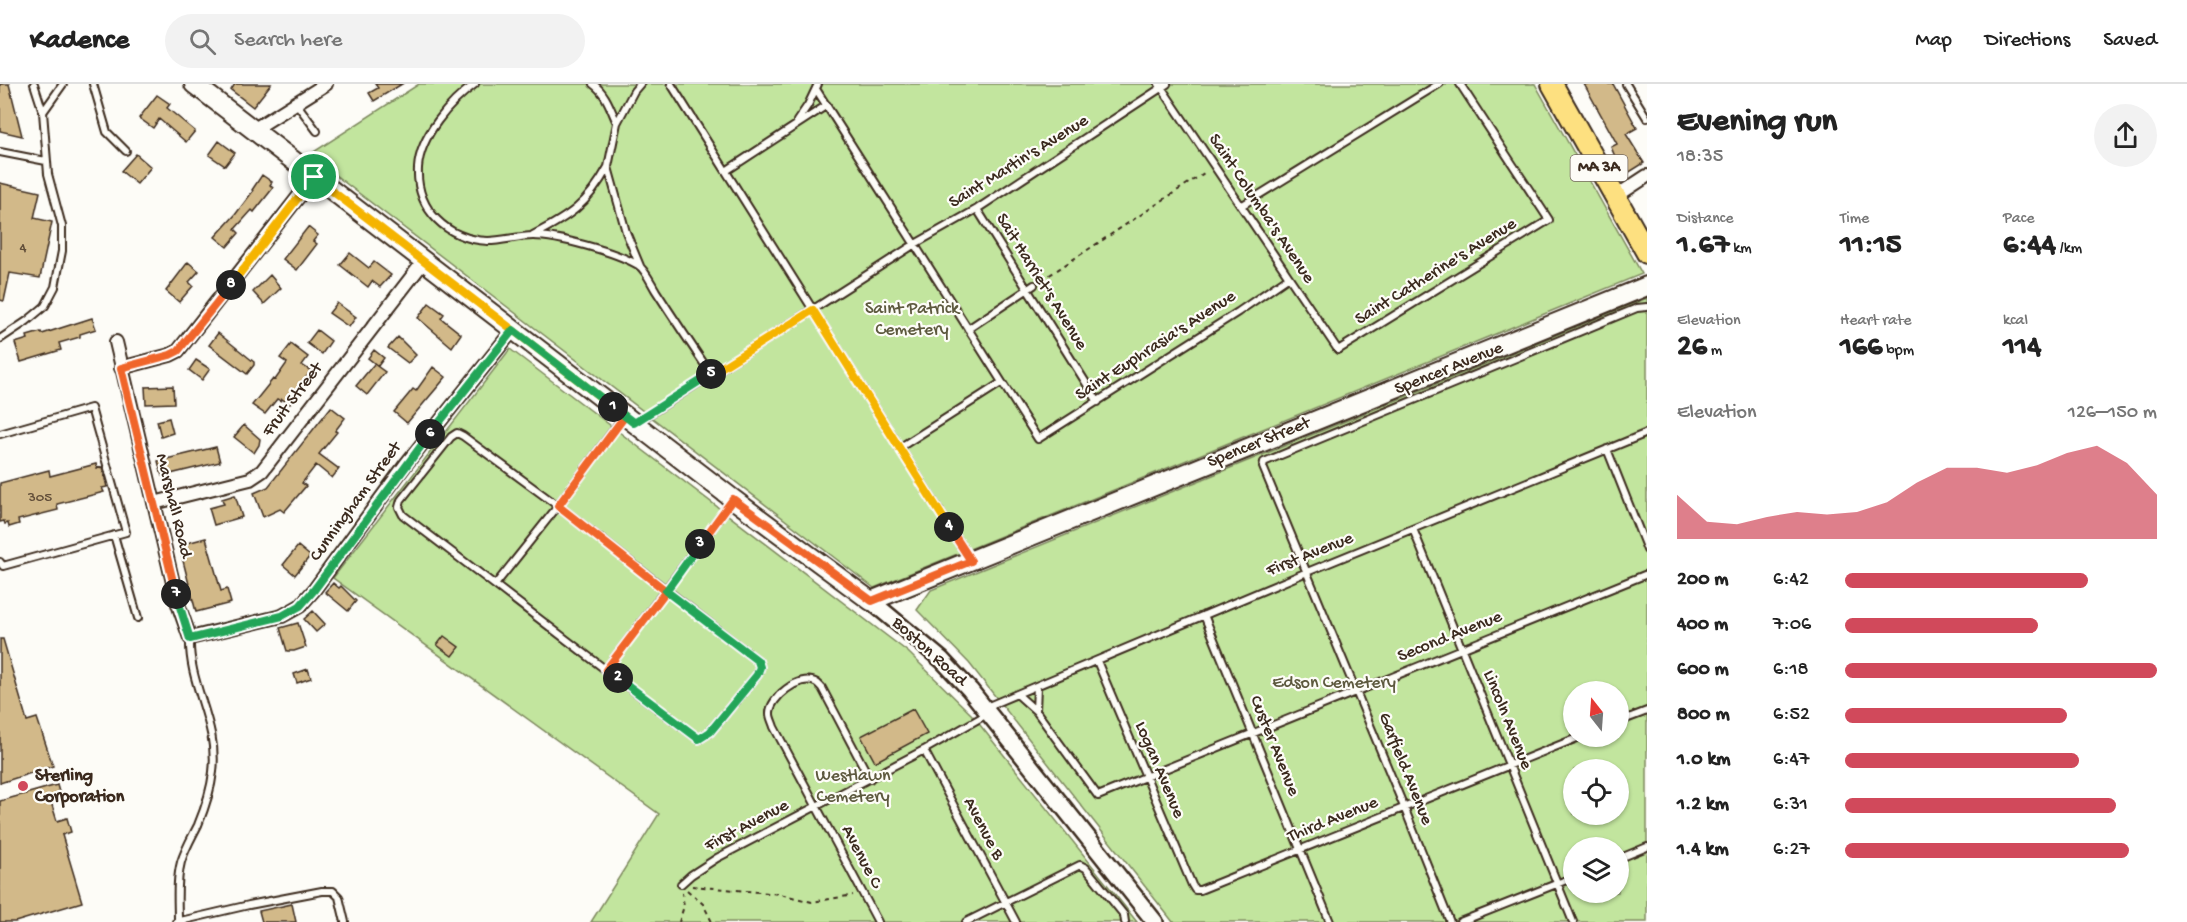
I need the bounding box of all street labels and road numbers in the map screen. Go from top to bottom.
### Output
street label: Saint Martin's Avenue [945,110,1093,213]
street label: Saint Columba's Avenue [1203,130,1319,288]
road number: MA 3A [1570,155,1628,181]
street label: Sait Harriet's Avenue [990,210,1092,355]
street label: Saint Catherine's Avenue [1351,213,1521,330]
street label: Saint Euphrasia's Avenue [1072,286,1241,406]
street label: Spencer Avenue [1392,337,1507,400]
street label: Fruit Street [258,357,329,442]
street label: Spencer Street [1204,412,1315,473]
street label: Cunningham Street [306,437,407,566]
street label: Marshall Road [150,452,196,562]
street label: First Avenue [1263,528,1357,582]
street label: Second Avenue [1395,606,1506,667]
street label: Boston Road [886,612,972,692]
street label: Lincoln Avenue [1478,667,1537,773]
street label: Custer Avenue [1244,693,1304,800]
street label: Garfield Avenue [1373,710,1437,829]
street label: Logan Avenue [1129,718,1189,822]
street label: Third Avenue [1284,792,1382,848]
street label: Avenue B [958,794,1009,864]
street label: First Avenue [701,795,793,857]
street label: Avenue C [836,822,887,893]

